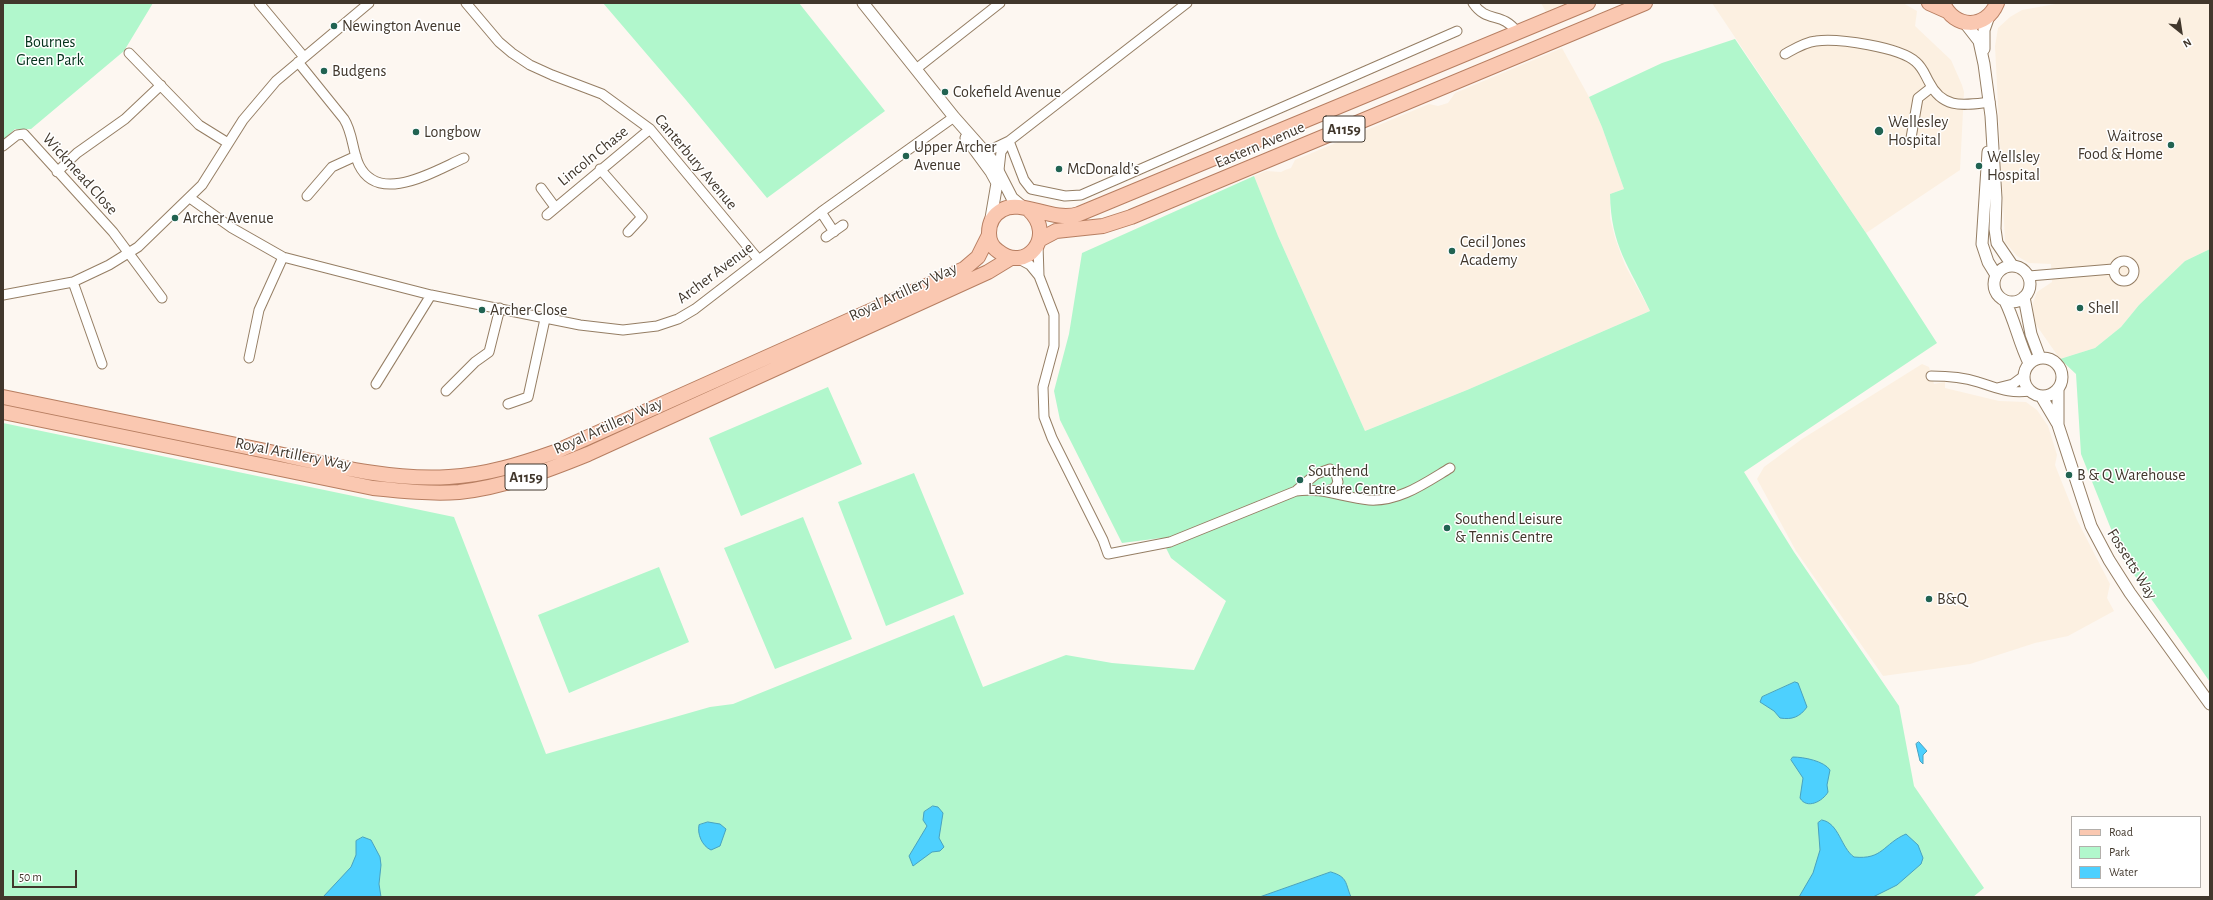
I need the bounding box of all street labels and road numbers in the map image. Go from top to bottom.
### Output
street label: Canterbury Avenue [650,110,742,214]
road number: A1159 [1323,116,1365,142]
street label: Eastern Avenue [1212,117,1308,173]
street label: Lincoln Chase [554,122,632,190]
street label: Wickmead Close [38,129,122,219]
street label: Archer Avenue [673,238,757,308]
street label: Royal Artillery Way [846,259,960,325]
street label: Royal Artillery Way [551,393,665,459]
street label: Royal Artillery Way [234,433,352,475]
road number: A1159 [505,464,547,490]
street label: Fossetts Way [2103,525,2161,603]

